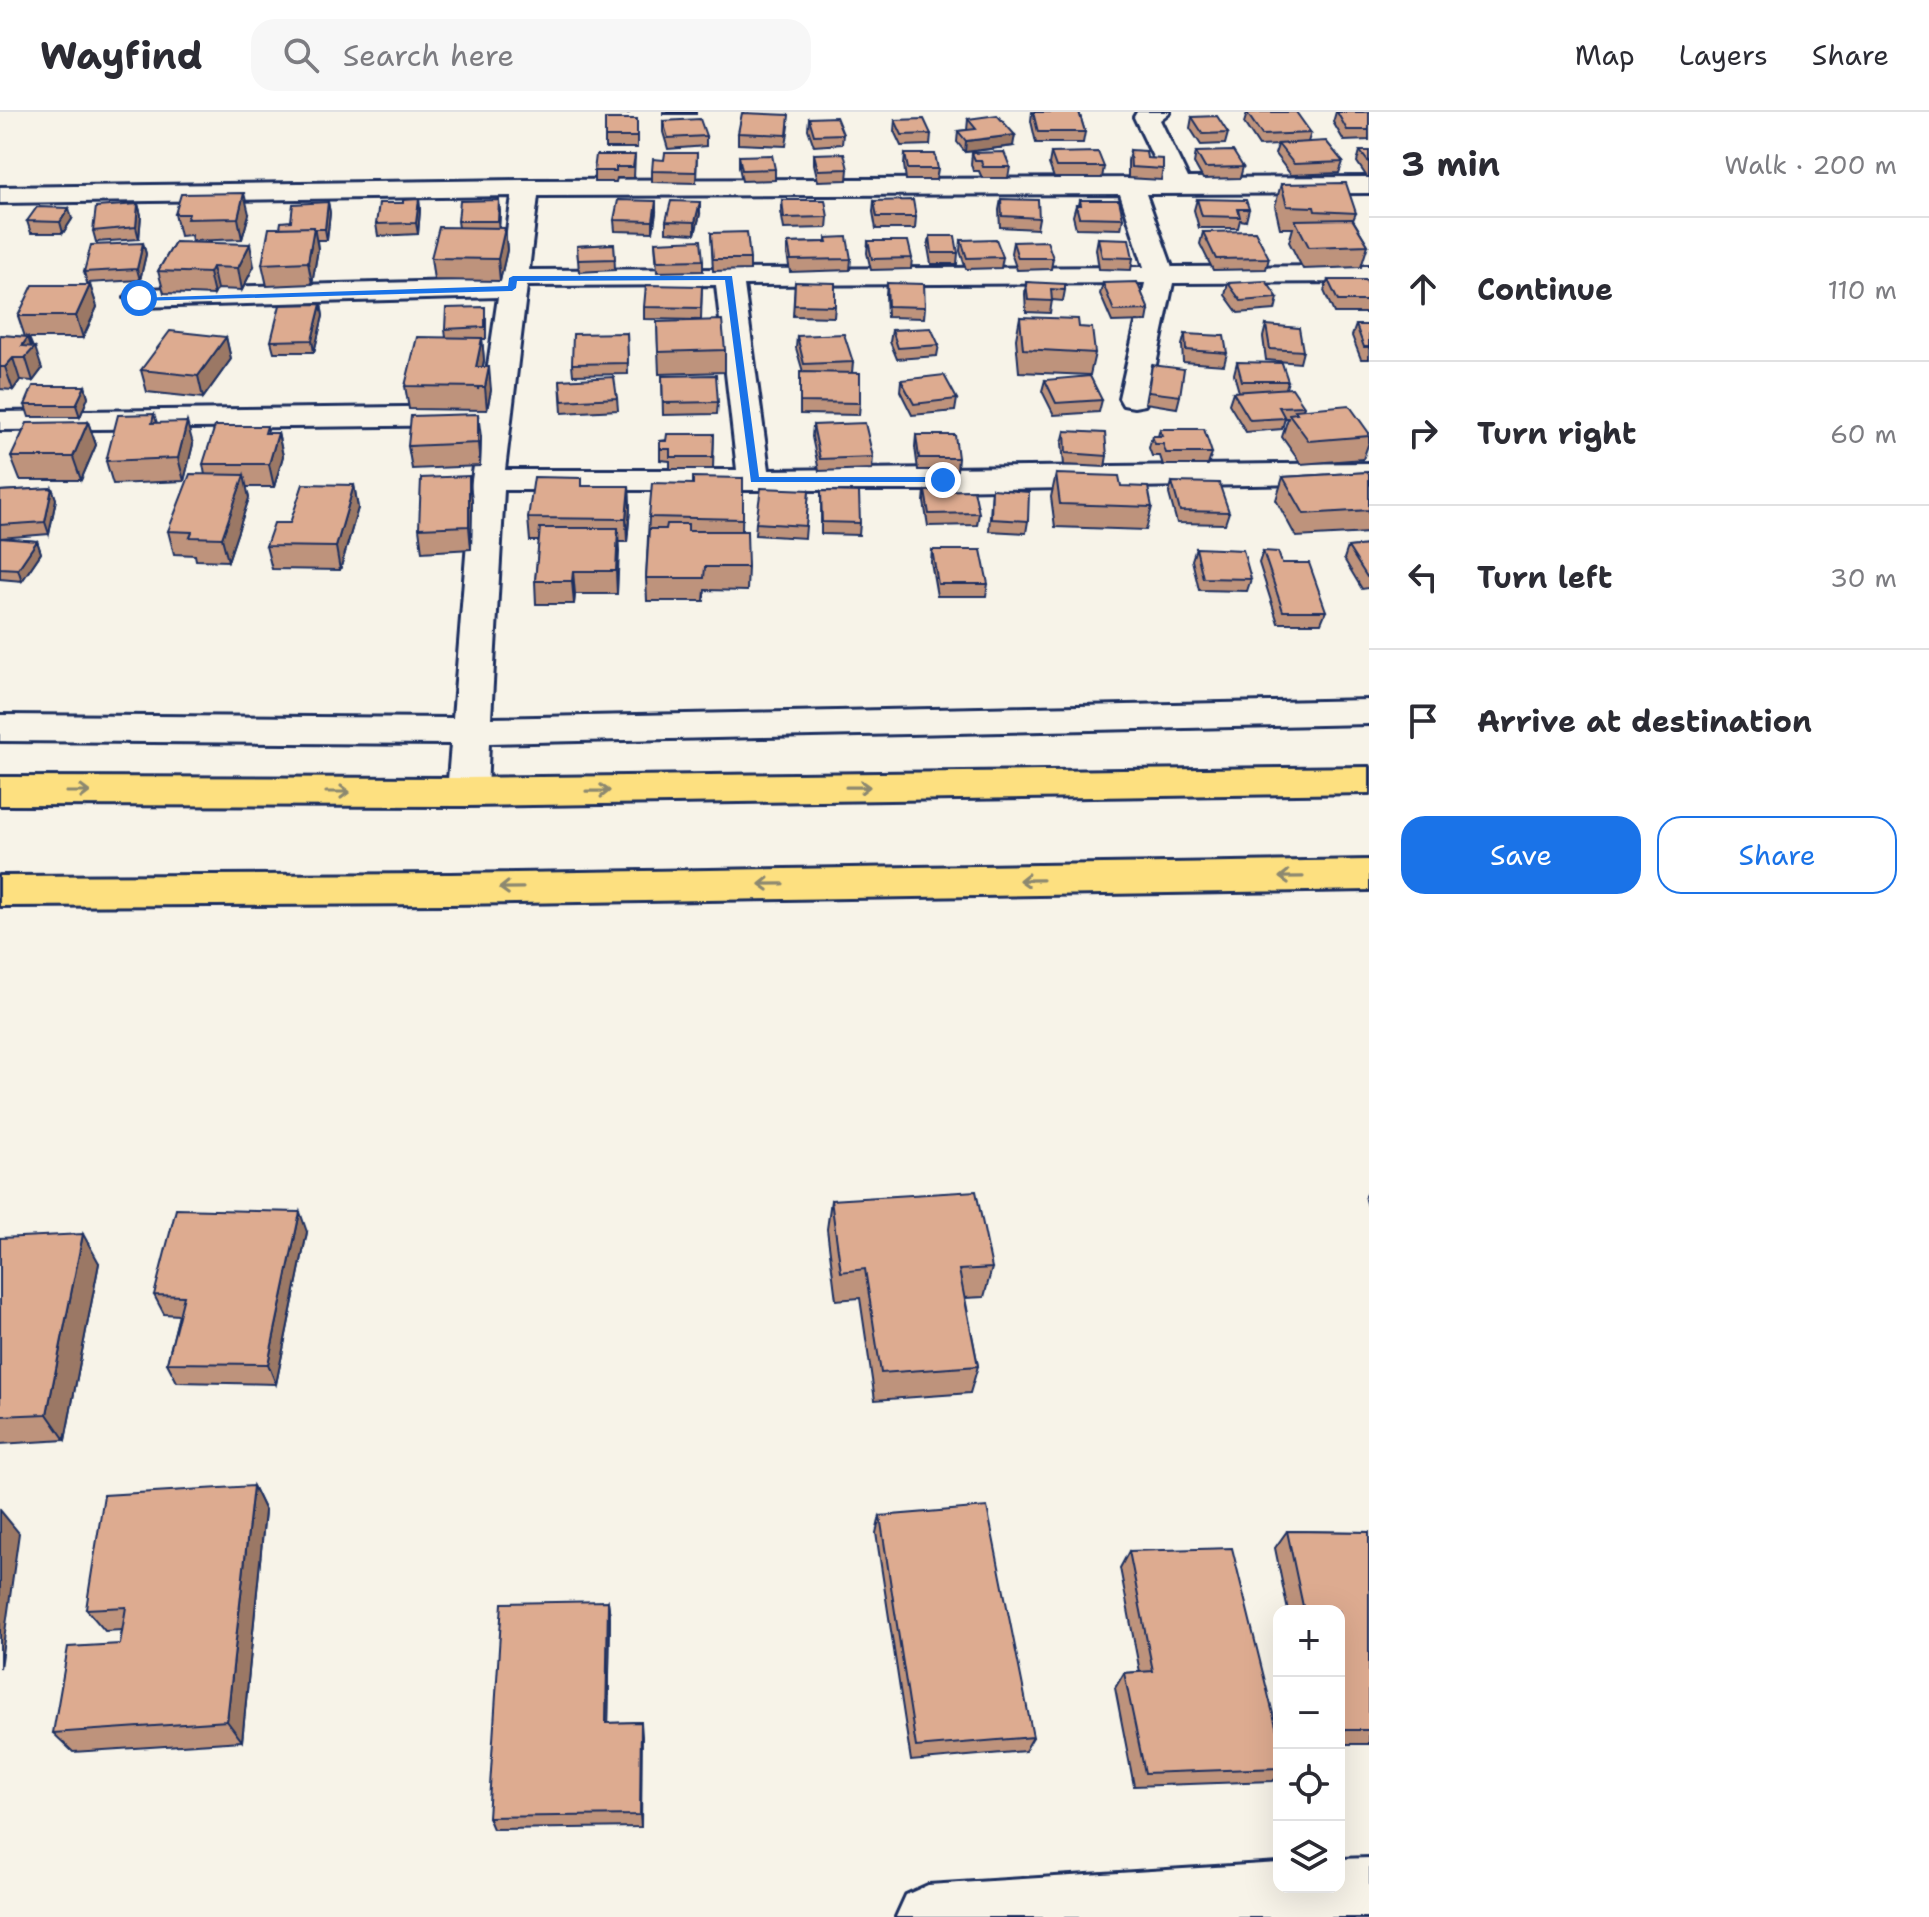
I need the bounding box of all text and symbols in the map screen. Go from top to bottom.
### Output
search box [251,19,811,91]
text: Wayfind [40,30,203,81]
icon: search [279,33,323,77]
text: Search here [343,35,514,76]
text: Map [1575,36,1635,74]
text: Layers [1679,36,1768,74]
text: Share [1812,36,1889,74]
text: 3 min [1401,141,1500,187]
text: Walk · 200 m [1724,147,1897,182]
icon: ahead [1401,267,1445,311]
text: Continue [1477,269,1613,310]
text: 110 m [1827,272,1897,307]
route start [121,280,157,316]
icon: right [1401,411,1445,455]
text: Turn right [1477,413,1636,454]
text: 60 m [1830,416,1897,451]
route end [925,462,961,498]
icon: left [1401,555,1445,599]
text: Turn left [1477,557,1612,598]
text: 30 m [1830,560,1897,595]
icon: arrive [1401,699,1445,743]
text: Arrive at destination [1477,701,1812,742]
one-way arrow [844,779,871,795]
one-way arrow [584,783,611,798]
one-way arrow [64,784,91,800]
one-way arrow [324,784,351,800]
button: Save [1401,816,1641,894]
button: Share [1657,816,1897,894]
one-way arrow [1278,869,1305,884]
one-way arrow [1018,873,1045,888]
one-way arrow [758,876,785,892]
one-way arrow [498,880,525,896]
map controls [1273,1605,1345,1893]
button: + [1273,1605,1345,1677]
button: − [1273,1677,1345,1749]
button: locate [1273,1749,1345,1821]
button: layers [1273,1821,1345,1893]

